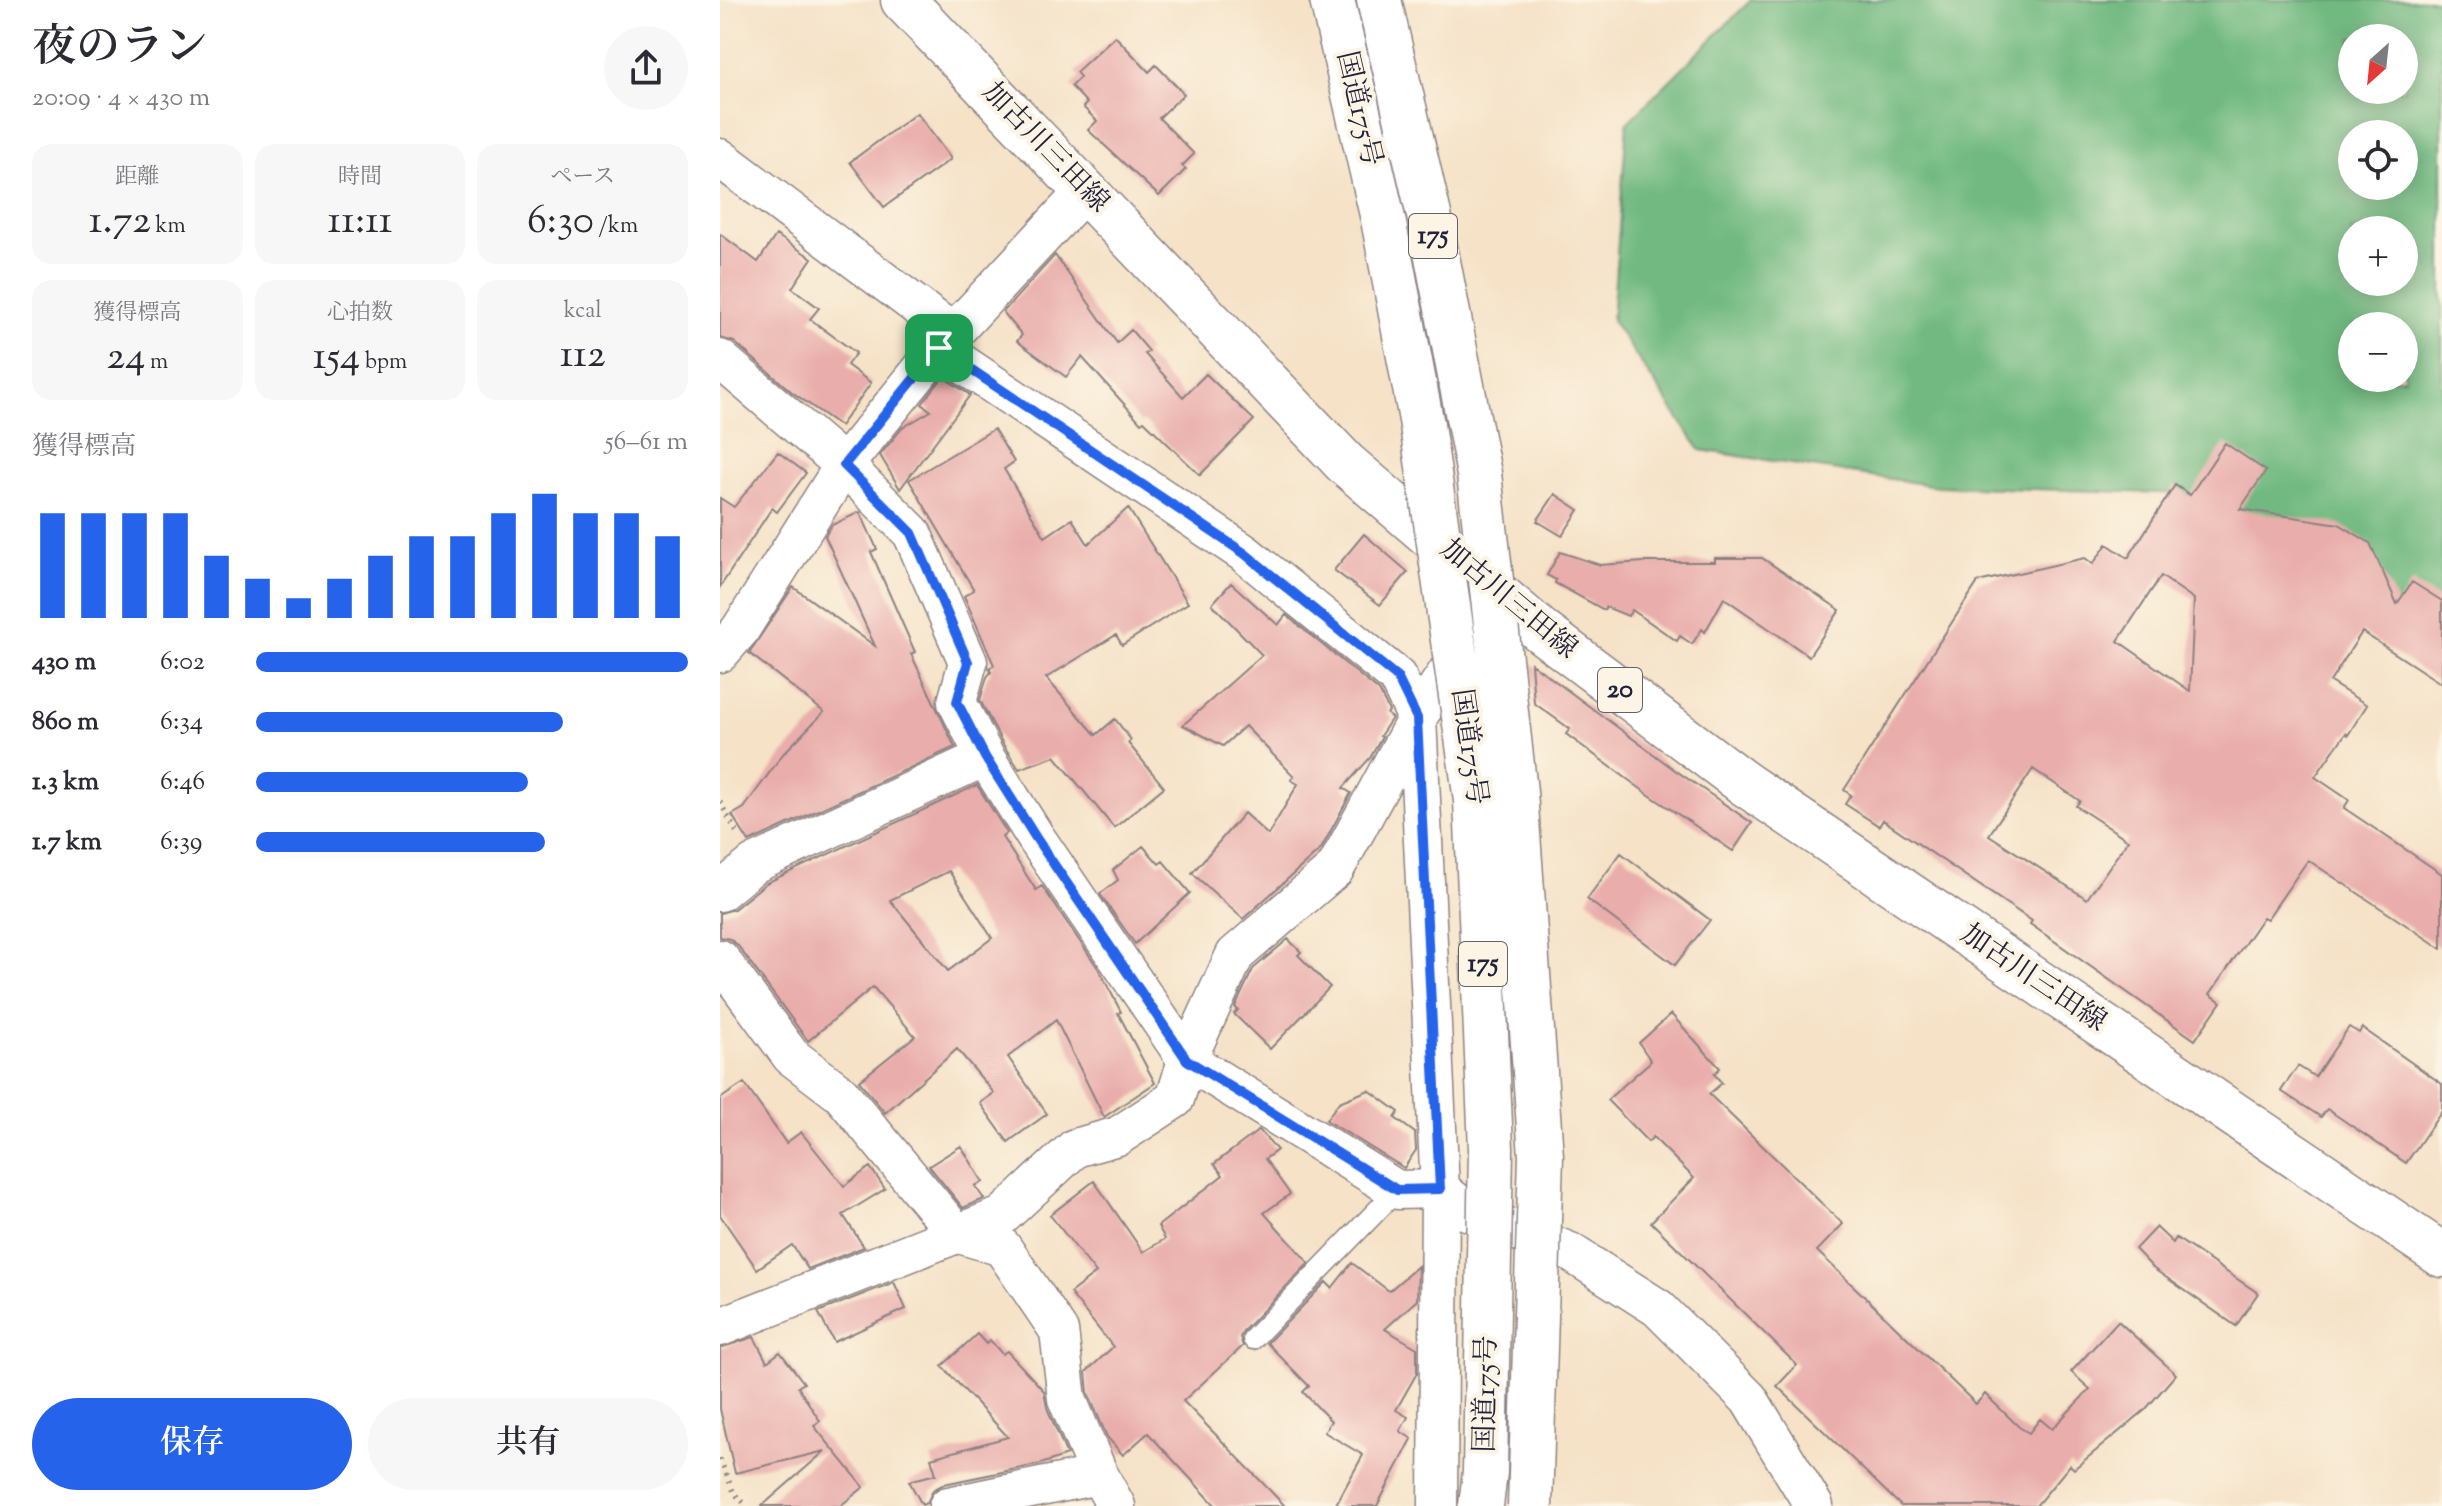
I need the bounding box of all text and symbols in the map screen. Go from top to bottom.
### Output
text: 夜のラン [32,18,208,81]
north arrow [2338,24,2418,104]
map controls [2338,24,2418,392]
button: share [604,26,688,110]
street label: 国道175号 [1325,47,1391,171]
street label: 加古川三田線 [972,74,1118,222]
text: 20:09 · 4 × 430 m [32,80,210,117]
button: locate [2338,120,2418,200]
text: 距離 [115,162,159,194]
text: 時間 [338,162,382,194]
text: ペース [550,162,615,194]
text: 1.72 [89,194,151,251]
text: 11:11 [328,194,392,251]
text: 6:30 [527,194,594,251]
text: km [151,211,186,243]
text: /km [594,211,638,243]
road number: 175 [1409,214,1457,258]
button: + [2338,216,2418,296]
text: kcal [564,296,602,328]
text: 獲得標高 [93,298,181,330]
text: 心拍数 [327,298,393,330]
button: − [2338,312,2418,392]
pin [905,314,973,382]
icon: arrive [917,326,961,370]
text: 112 [560,328,606,385]
text: 24 [106,330,145,387]
text: 154 [313,330,360,387]
text: m [145,347,168,379]
text: bpm [360,347,407,379]
text: 56–61 m [605,424,688,461]
text: 獲得標高 [32,429,136,466]
street label: 加古川三田線 [1431,531,1585,669]
text: 430 m [32,644,96,681]
text: 6:02 [160,644,205,681]
road number: 20 [1598,668,1642,712]
street label: 国道175号 [1440,686,1496,808]
text: 860 m [32,704,99,741]
text: 6:34 [160,704,203,741]
text: 1.3 km [32,764,99,801]
text: 6:46 [160,764,205,801]
text: 1.7 km [32,824,102,861]
text: 6:39 [160,824,202,861]
street label: 加古川三田線 [1952,915,2114,1043]
road number: 175 [1459,942,1507,986]
street label: 国道175号 [1466,1335,1508,1453]
button: 保存 [32,1398,352,1490]
button: 共有 [368,1398,688,1490]

